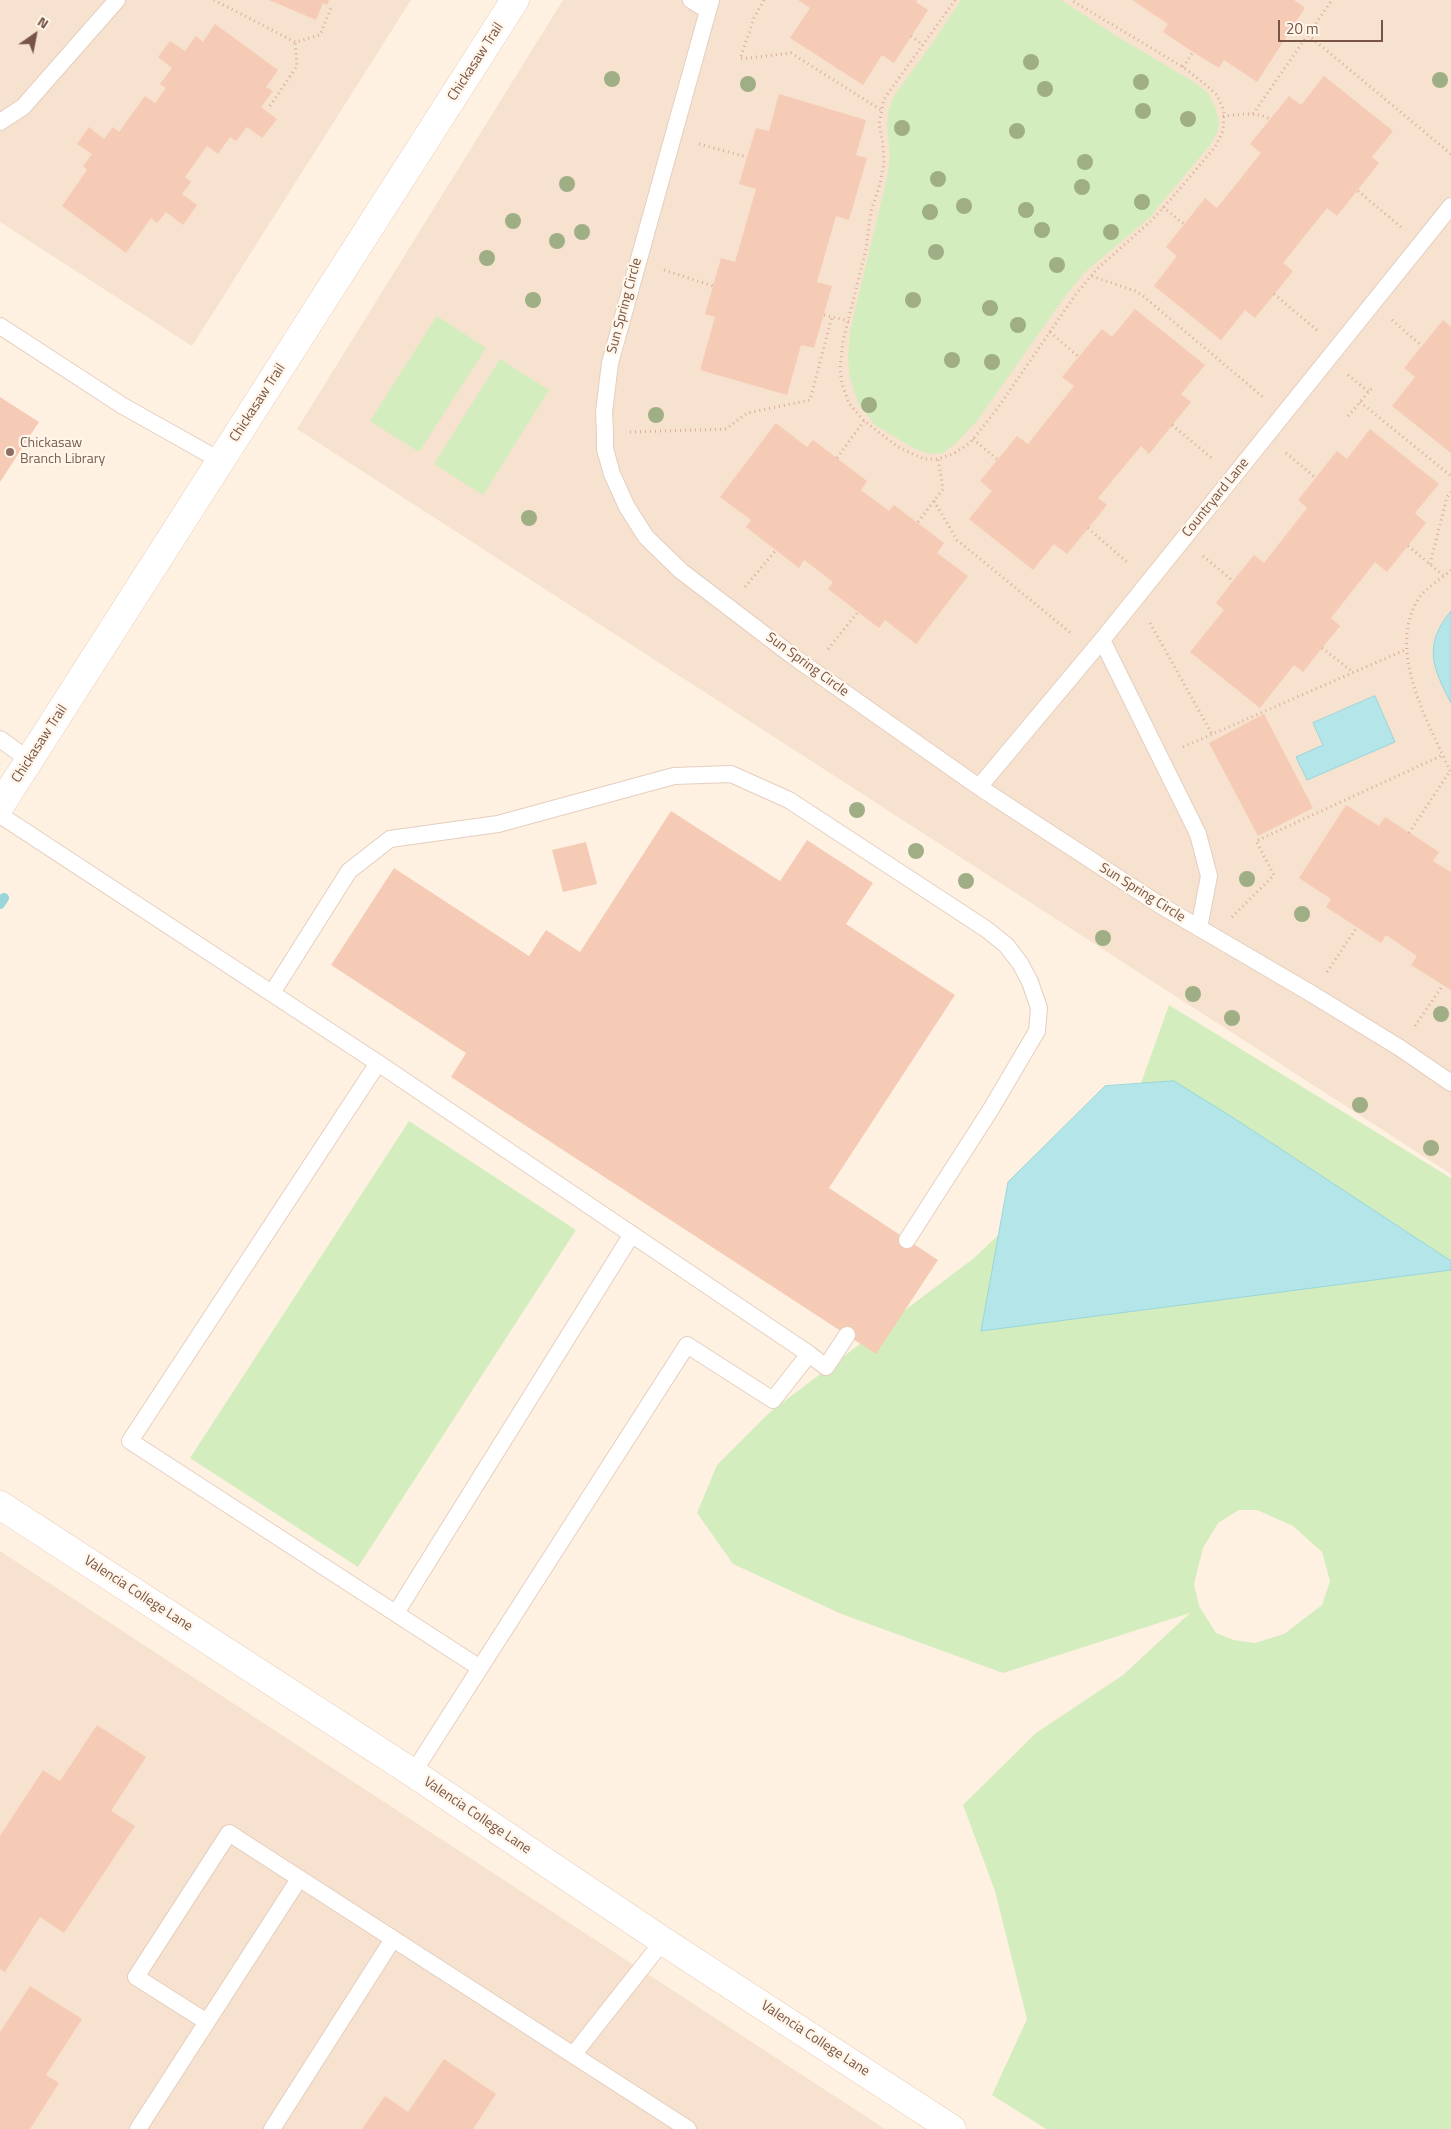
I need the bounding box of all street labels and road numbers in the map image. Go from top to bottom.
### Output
street label: Chickasaw Trail [445,20,507,104]
street label: Sun Spring Circle [604,256,646,356]
street label: Chickasaw Trail [227,361,289,445]
street label: Countryard Lane [1179,455,1253,541]
street label: Sun Spring Circle [762,629,852,701]
street label: Chickasaw Trail [9,702,71,786]
street label: Sun Spring Circle [1096,860,1188,926]
street label: Valencia College Lane [81,1553,195,1635]
street label: Valencia College Lane [420,1774,534,1858]
street label: Valencia College Lane [758,1998,872,2080]

